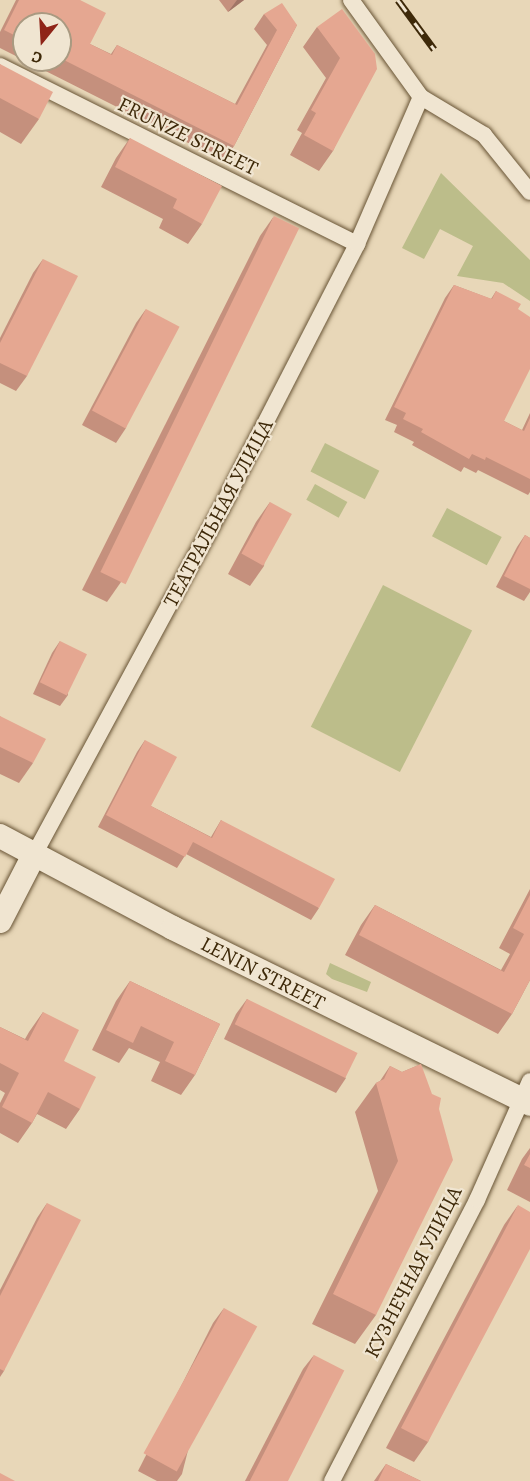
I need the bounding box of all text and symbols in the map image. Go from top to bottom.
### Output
north arrow [12,12,72,72]
text: С [29,45,45,69]
street label: FRUNZE STREET [114,91,262,181]
street label: ТЕАТРАЛЬНАЯ УЛИЦА [158,415,278,611]
street label: LENIN STREET [197,931,329,1015]
street label: КУЗНЕЧНАЯ УЛИЦА [359,1182,467,1362]

